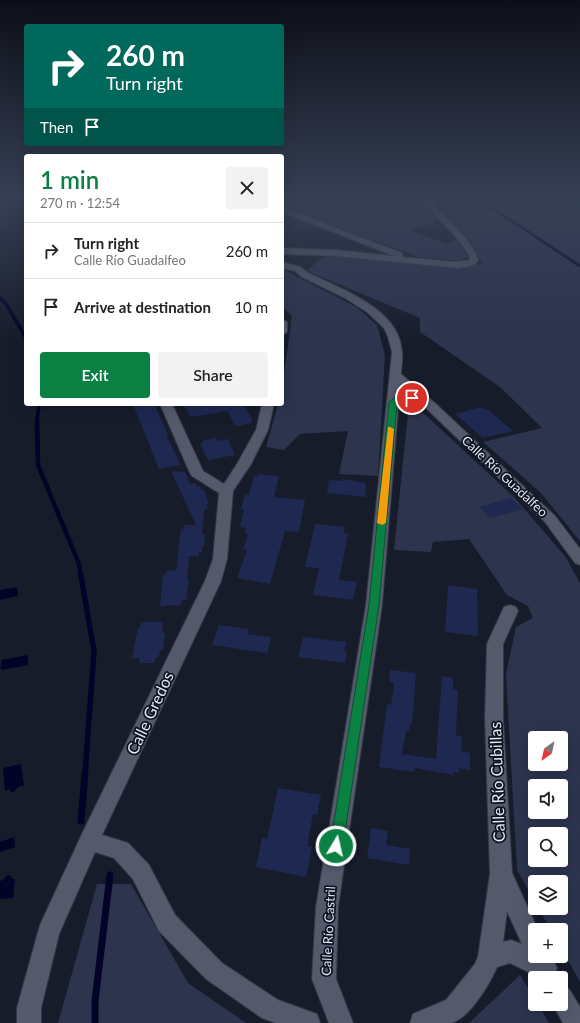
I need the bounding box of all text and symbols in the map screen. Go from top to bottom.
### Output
text: 260 m [106,38,185,72]
icon: right [40,40,92,92]
text: Turn right [106,72,183,94]
icon: arrive [81,116,103,138]
text: Then [40,118,73,136]
text: 1 min [40,165,99,194]
button: close [226,167,268,209]
text: 270 m · 12:54 [40,195,120,211]
text: Turn right [74,234,139,252]
icon: right [40,240,62,262]
text: 260 m [226,242,268,260]
text: Calle Río Guadalfeo [74,252,186,268]
icon: arrive [40,296,62,318]
text: Arrive at destination [74,298,211,316]
text: 10 m [234,298,268,316]
button: Exit [40,352,150,398]
button: Share [158,352,268,398]
pin [395,381,429,415]
icon: arrive [401,387,423,409]
street label: Calle Río Guadalfeo [459,432,551,520]
street label: Calle Gredos [122,668,177,757]
street label: Calle Río Cubillas [485,721,508,842]
north arrow [528,731,568,771]
map controls [528,731,568,1011]
button: sound [528,779,568,819]
position arrow [315,825,357,867]
button: search [528,827,568,867]
button: layers [528,875,568,915]
street label: Calle Río Castril [318,886,338,976]
button: + [528,923,568,963]
button: − [528,971,568,1011]

